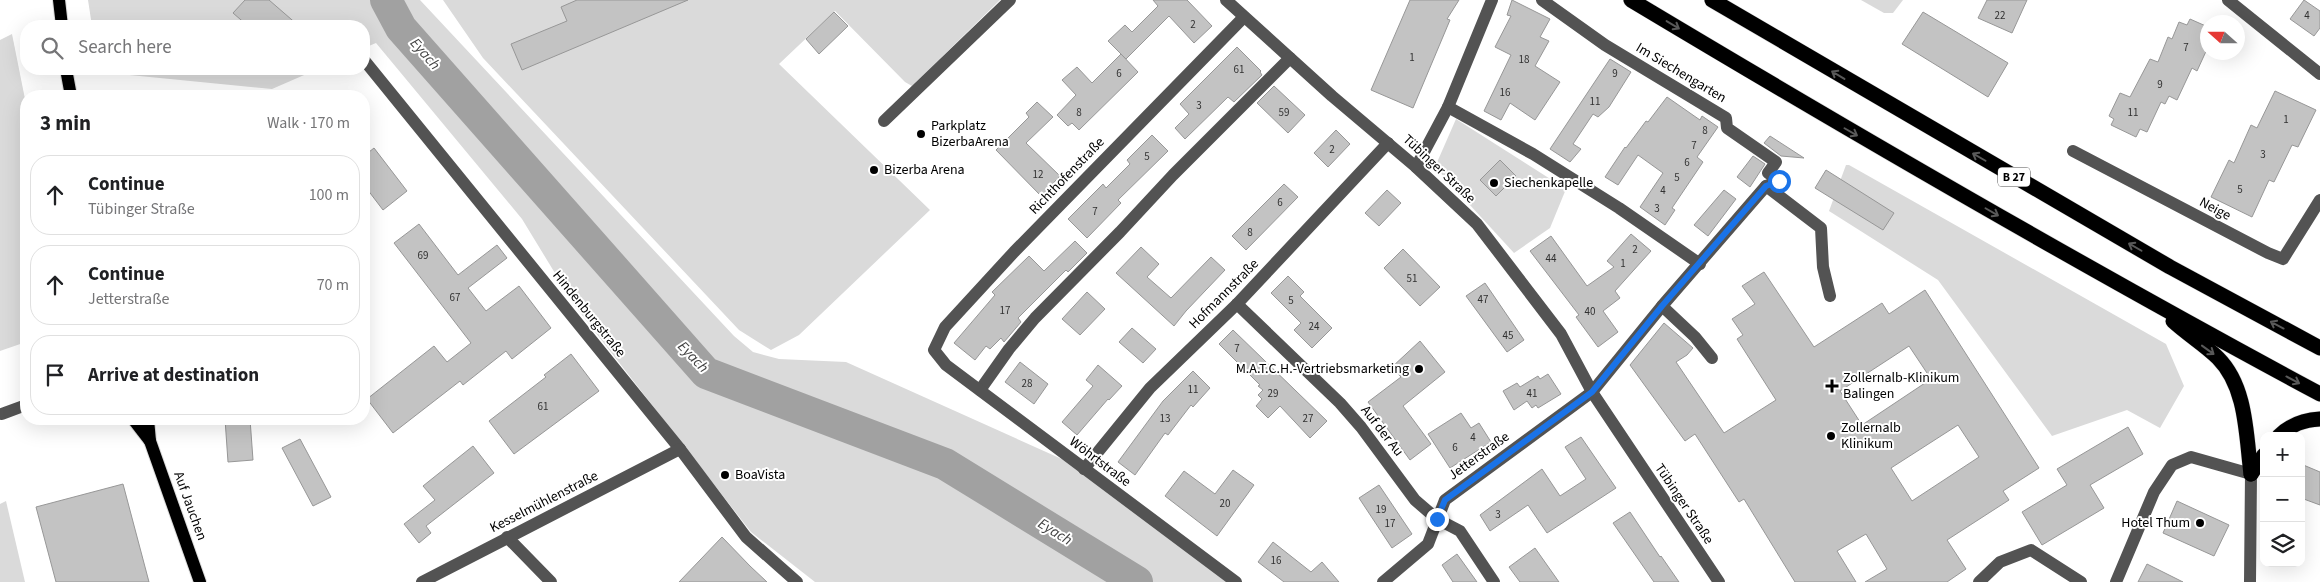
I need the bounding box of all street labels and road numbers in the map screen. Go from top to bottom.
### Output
street label: Im Siechengarten [1632,38,1730,108]
street label: Tübinger Straße [1398,130,1480,208]
street label: Richthofenstraße [1025,133,1109,219]
road number: B 27 [1998,168,2030,186]
street label: Neige [2196,192,2234,226]
street label: Hofmannstraße [1185,254,1264,333]
street label: Hindenburgstraße [548,266,630,362]
street label: Auf der Au [1356,401,1408,461]
street label: Jetterstraße [1444,427,1514,485]
street label: Wöhrtstraße [1065,432,1135,492]
street label: Tübinger Straße [1650,460,1718,548]
street label: Kesselmühlenstraße [486,466,602,538]
street label: Auf Jauchen [168,469,212,543]

